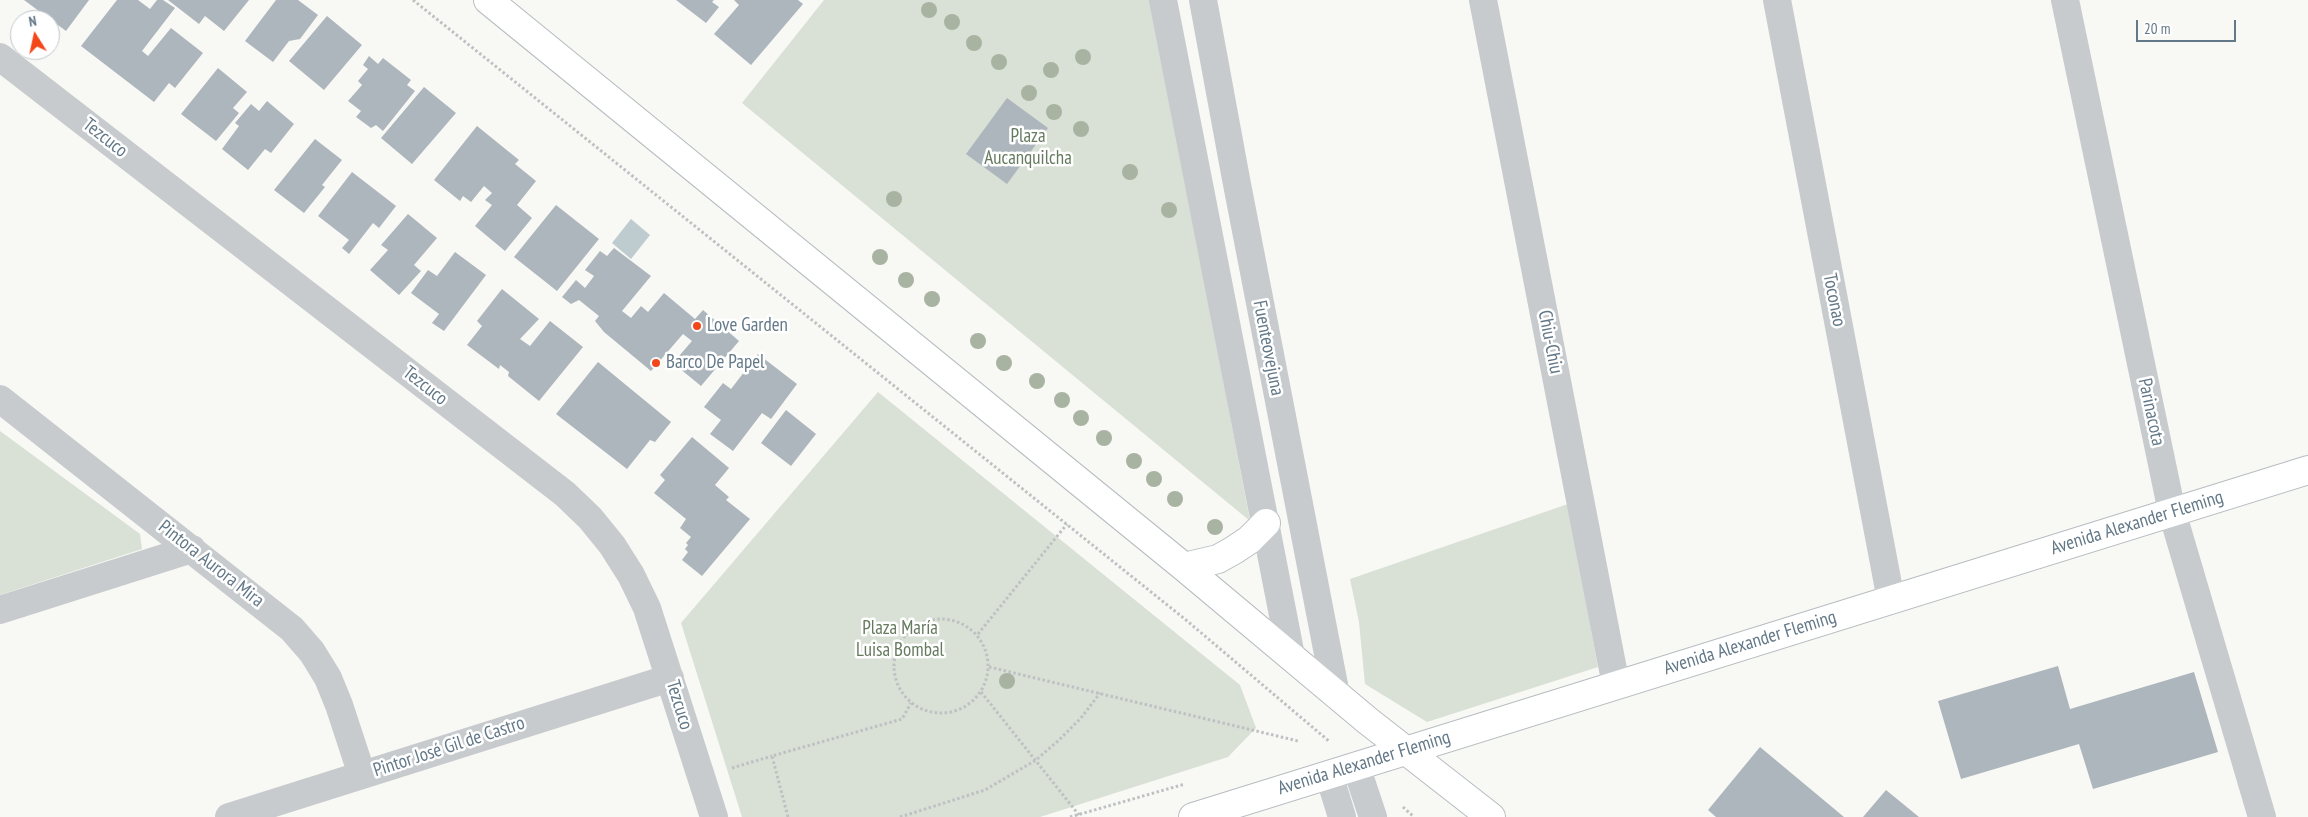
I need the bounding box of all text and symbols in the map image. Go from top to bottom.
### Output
north arrow [10,10,60,60]
scale bar [2138,10,2238,42]
text: N [27,12,38,31]
text: 20 m [2144,19,2170,38]
street label: Tezcuco [78,113,132,163]
park label: Plaza Aucanquilcha [984,126,1072,170]
street label: Toconao [1818,272,1850,328]
street label: Fuenteovejuna [1248,298,1288,398]
street label: Chiu-Chiu [1533,308,1567,376]
place label: Love Garden [707,315,788,337]
marker: Love Garden [691,320,703,332]
place label: Barco De Papel [666,352,764,374]
marker: Barco De Papel [650,357,662,369]
street label: Tezcuco [398,361,452,411]
street label: Parinacota [2133,376,2169,448]
street label: Avenida Alexander Fleming [2048,486,2226,560]
street label: Pintora Aurora Mira [154,516,268,612]
street label: Avenida Alexander Fleming [1661,606,1839,680]
park label: Plaza María Luisa Bombal [856,618,944,662]
street label: Tezcuco [661,678,697,732]
street label: Pintor José Gil de Castro [370,712,528,782]
street label: Avenida Alexander Fleming [1275,726,1453,800]

